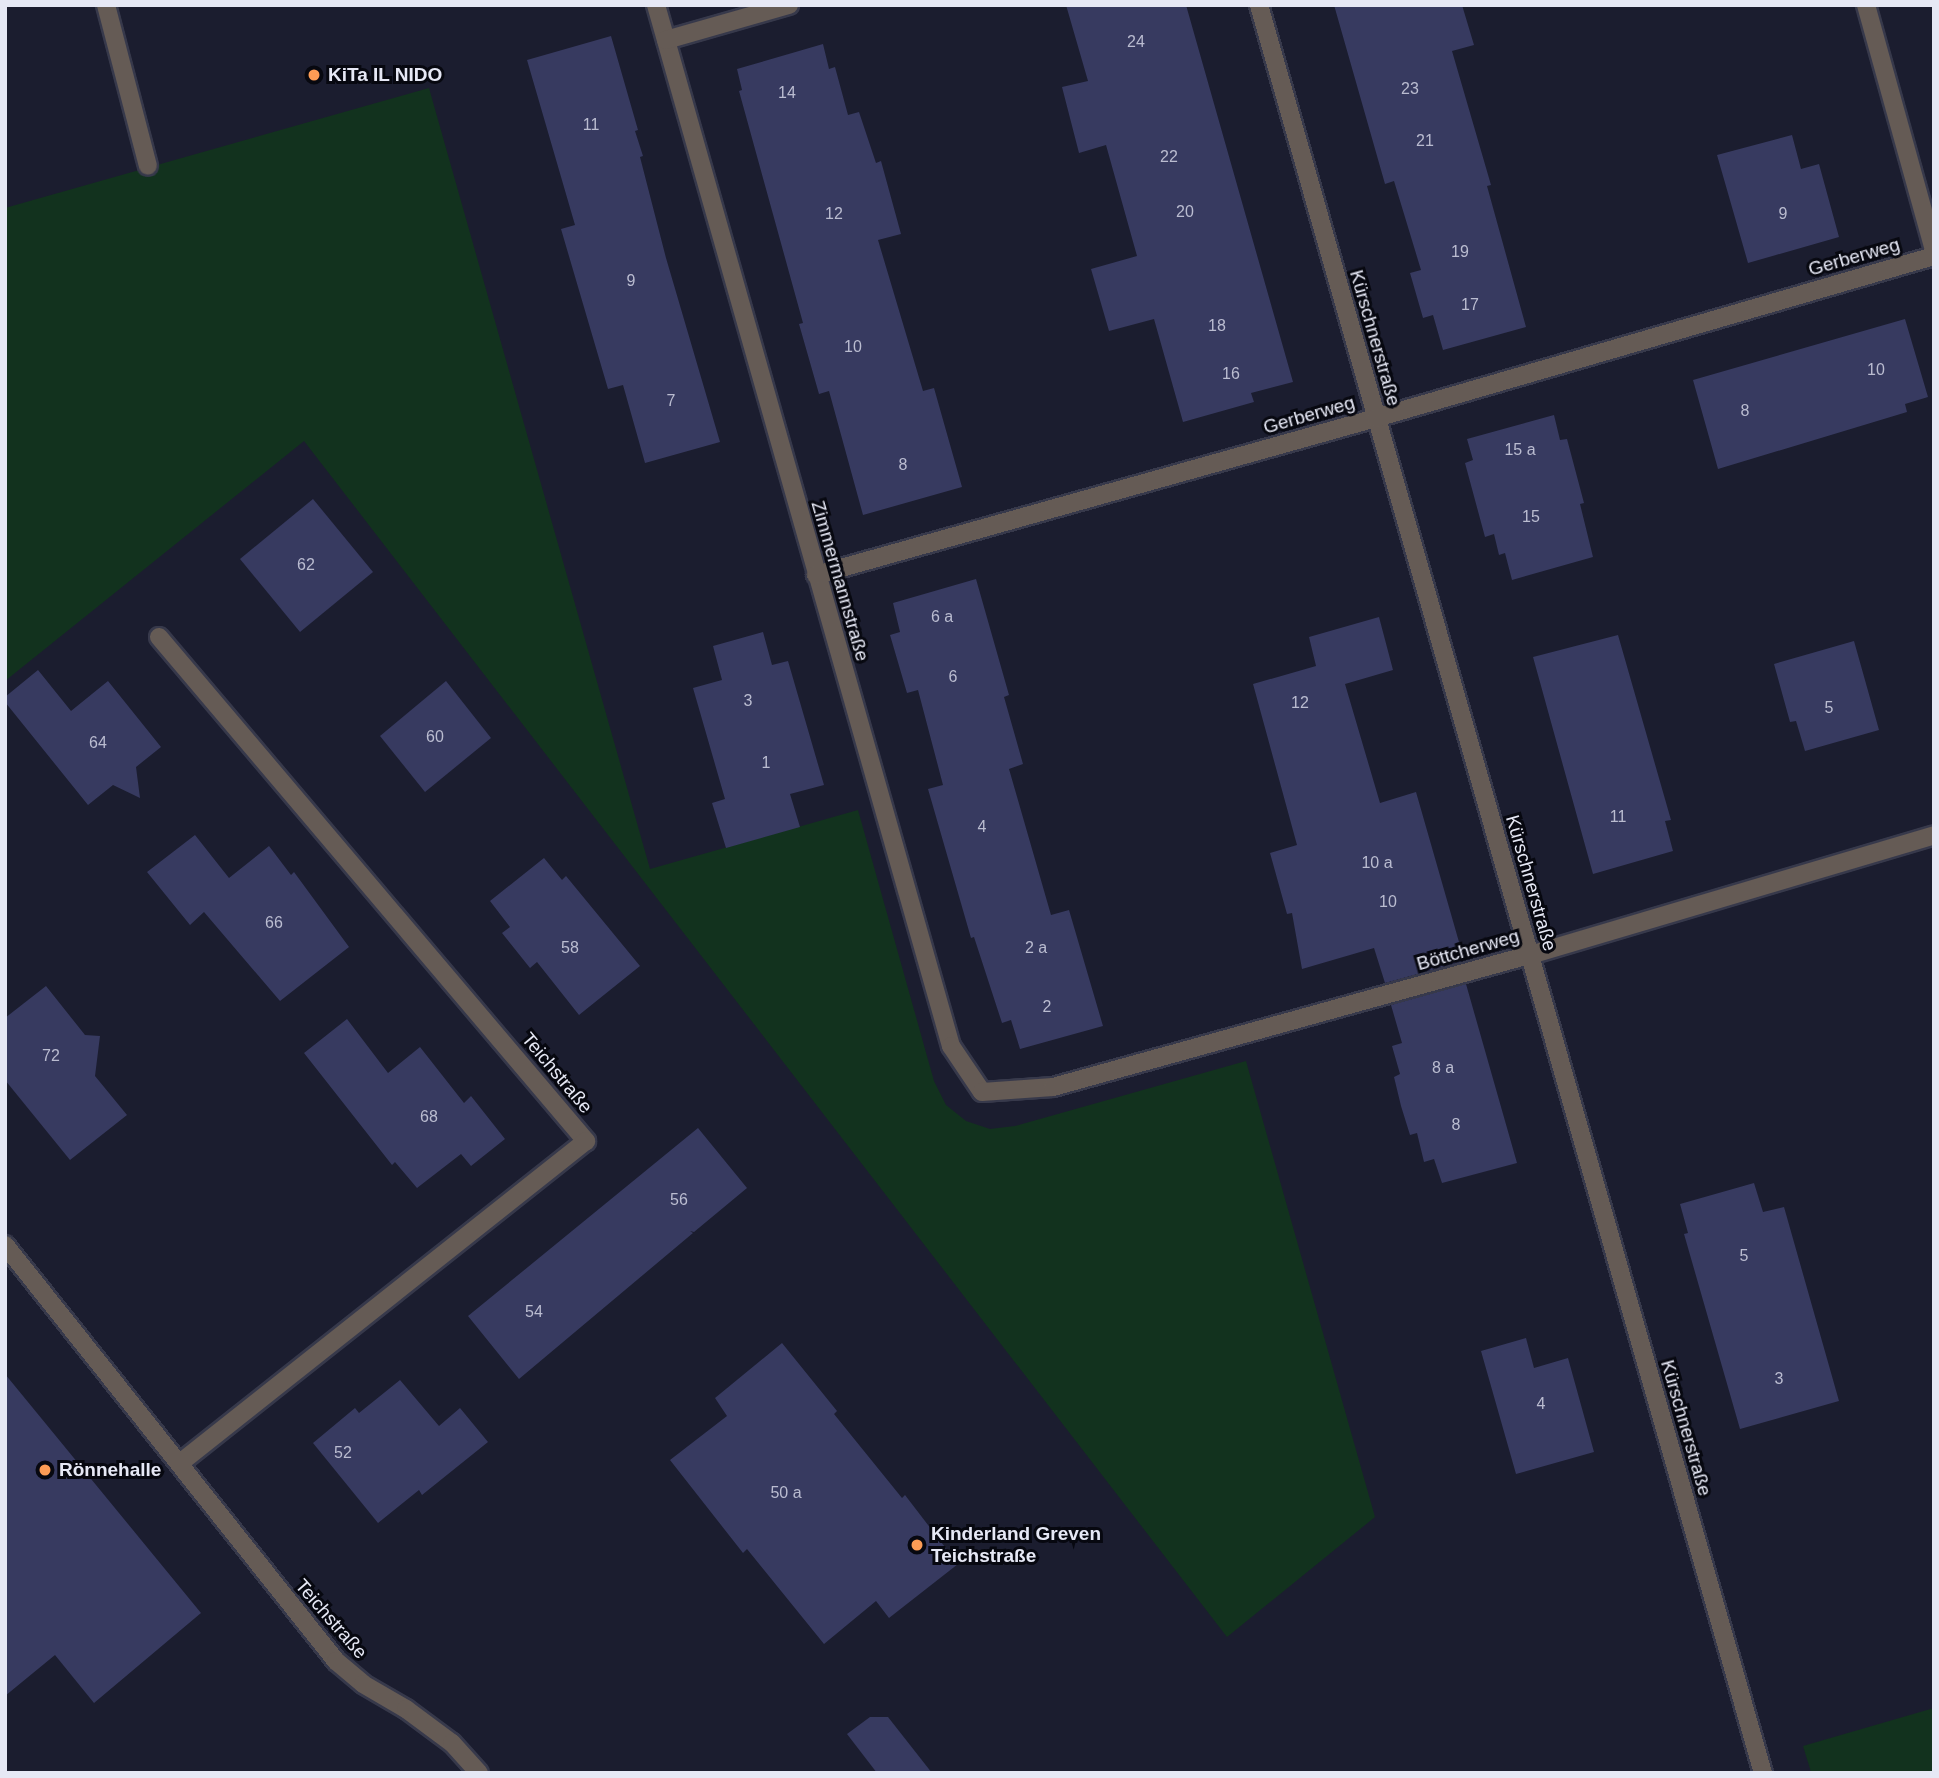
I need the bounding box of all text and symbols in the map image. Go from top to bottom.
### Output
house number: 24 [1127,32,1145,52]
place label: KiTa IL NIDO [328,64,443,86]
marker: KiTa IL NIDO [306,67,322,83]
house number: 23 [1401,79,1419,99]
house number: 14 [778,83,796,103]
house number: 11 [583,115,599,135]
house number: 21 [1416,131,1434,151]
house number: 22 [1160,147,1178,167]
house number: 20 [1176,202,1194,222]
house number: 12 [825,204,843,224]
house number: 9 [1779,204,1787,224]
street label: Gerberweg [1806,233,1902,281]
house number: 19 [1451,242,1469,262]
street label: Kürschnerstraße [1345,267,1405,409]
house number: 9 [627,271,635,291]
house number: 17 [1461,295,1479,315]
house number: 18 [1208,316,1226,336]
house number: 10 [844,337,862,357]
house number: 10 [1867,360,1885,380]
house number: 16 [1222,364,1240,384]
house number: 7 [667,391,675,411]
street label: Gerberweg [1261,391,1357,439]
house number: 8 [1741,401,1749,421]
house number: 15 a [1504,440,1536,460]
house number: 8 [899,455,907,475]
street label: Zimmermannstraße [806,498,874,664]
house number: 15 [1522,507,1540,527]
house number: 62 [297,555,315,575]
house number: 6 a [931,607,953,627]
house number: 6 [949,667,957,687]
house number: 3 [744,691,752,711]
house number: 12 [1291,693,1309,713]
house number: 5 [1825,698,1833,718]
house number: 60 [426,727,444,747]
house number: 64 [89,733,107,753]
house number: 1 [762,753,770,773]
house number: 11 [1610,807,1626,827]
street label: Kürschnerstraße [1501,812,1561,954]
house number: 4 [978,817,986,837]
house number: 10 a [1361,853,1393,873]
house number: 10 [1379,892,1397,912]
house number: 66 [265,913,283,933]
street label: Böttcherweg [1414,924,1522,976]
house number: 58 [561,938,579,958]
house number: 2 a [1025,938,1047,958]
house number: 2 [1043,997,1051,1017]
street label: Teichstraße [517,1028,597,1118]
house number: 72 [42,1046,60,1066]
house number: 8 a [1432,1058,1454,1078]
house number: 68 [420,1107,438,1127]
house number: 8 [1452,1115,1460,1135]
house number: 56 [670,1190,688,1210]
house number: 5 [1740,1246,1748,1266]
house number: 54 [525,1302,543,1322]
street label: Kürschnerstraße [1656,1357,1716,1499]
house number: 3 [1775,1369,1783,1389]
house number: 4 [1537,1394,1545,1414]
house number: 52 [334,1443,352,1463]
place label: Rönnehalle [59,1459,161,1481]
marker: Rönnehalle [37,1462,53,1478]
house number: 50 a [770,1483,802,1503]
place label: Kinderland Greven Teichstraße [931,1523,1101,1567]
marker: Kinderland Greven Teichstraße [909,1537,925,1553]
street label: Teichstraße [290,1574,372,1664]

